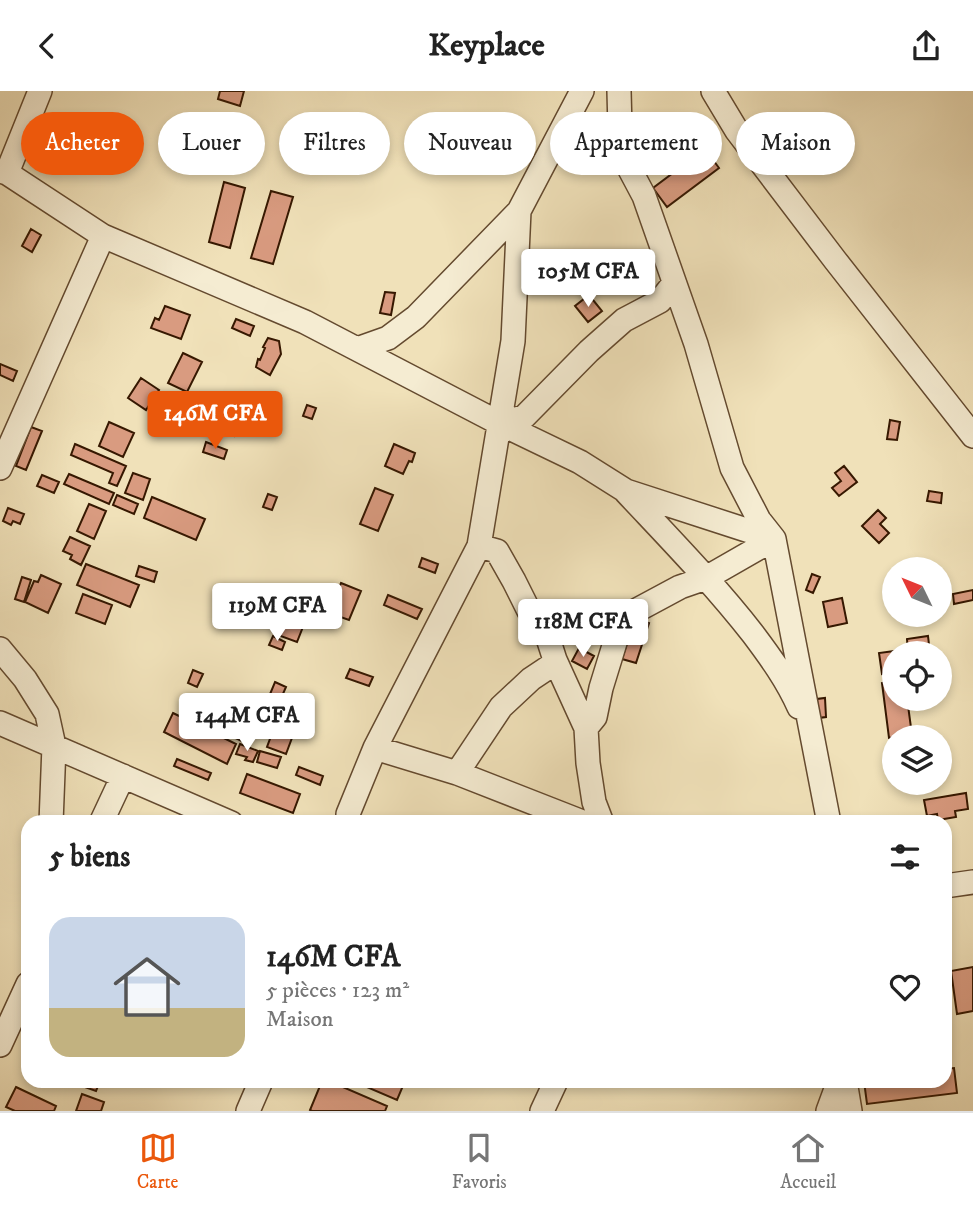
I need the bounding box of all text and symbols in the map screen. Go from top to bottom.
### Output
text: Keyplace [428,26,545,66]
icon: back [28,27,66,65]
icon: share [907,27,945,65]
chip: Acheter [21,112,144,175]
chip: Louer [158,112,265,175]
chip: Filtres [279,112,390,175]
chip: Nouveau [404,112,536,175]
chip: Appartement [550,112,722,175]
chip: Maison [736,112,855,175]
pin: 105M CFA [516,249,660,309]
text: 105M CFA [537,257,639,286]
pin: 146M CFA [143,391,287,451]
text: 146M CFA [163,399,267,428]
north arrow [882,557,952,627]
map controls [882,557,952,795]
pin: 119M CFA [205,583,349,643]
text: 119M CFA [228,591,326,620]
pin: 118M CFA [511,599,655,659]
text: 118M CFA [534,607,632,636]
button: locate [882,641,952,711]
pin: 144M CFA [175,693,319,753]
text: 144M CFA [195,701,299,730]
button: layers [882,725,952,795]
icon: filters [886,838,924,876]
text: 5 biens [49,839,130,876]
text: 146M CFA [266,939,400,976]
icon: home [105,945,189,1029]
icon: heart [886,968,924,1006]
text: 5 pièces · 123 m² [266,976,409,1005]
text: Maison [266,1005,334,1034]
tab: Carte [137,1129,178,1194]
tab: Favoris [452,1129,507,1194]
tab: Accueil [780,1129,836,1194]

